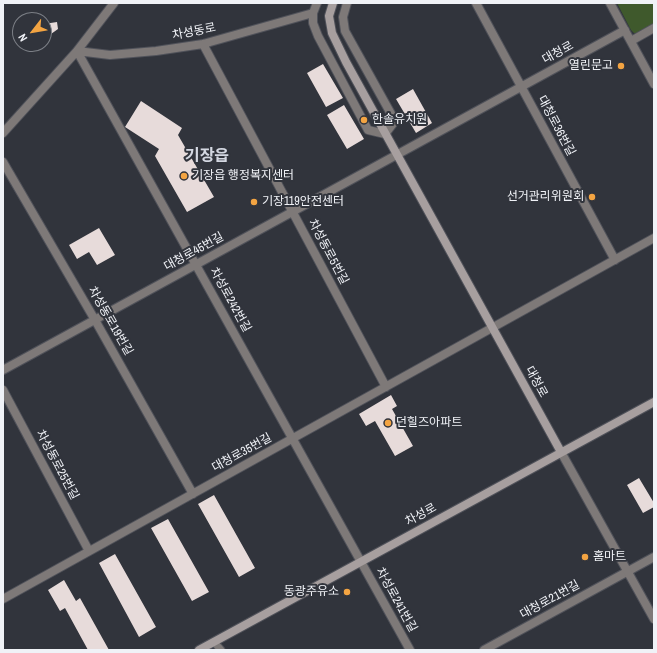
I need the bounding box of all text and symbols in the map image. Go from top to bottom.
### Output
north arrow [12,12,52,52]
street label: 차성동로 [171,21,217,43]
text: N [15,31,30,44]
street label: 대청로 [540,39,576,67]
place label: 열린문고 [569,59,613,73]
marker: 열린문고 [616,61,626,71]
street label: 대청로36번길 [534,93,578,159]
place label: 한솔유치원 [372,113,427,127]
marker: 한솔유치원 [359,115,369,125]
district label: 기장읍 [185,147,229,167]
place label: 기장읍 행정복지센터 [192,169,294,183]
marker: 기장읍 행정복지센터 [179,171,189,181]
place label: 선거관리위원회 [507,190,584,204]
marker: 선거관리위원회 [587,192,597,202]
place label: 기장119안전센터 [262,195,344,209]
marker: 기장119안전센터 [249,197,259,207]
street label: 차성동로5번길 [305,217,351,287]
street label: 대청로45번길 [162,230,226,274]
street label: 차성로242번길 [206,265,254,335]
street label: 차성동로19번길 [84,284,136,358]
street label: 대청로 [522,364,550,400]
place label: 던힐즈아파트 [396,416,462,430]
marker: 던힐즈아파트 [383,418,393,428]
street label: 차성동로25번길 [33,428,81,502]
street label: 대청로35번길 [210,431,274,475]
street label: 차성로 [403,501,439,529]
place label: 홈마트 [593,550,626,564]
marker: 홈마트 [580,552,590,562]
street label: 차성로241번길 [372,565,420,635]
street label: 대청로21번길 [518,578,582,622]
place label: 동광주유소 [284,585,339,599]
marker: 동광주유소 [342,587,352,597]

